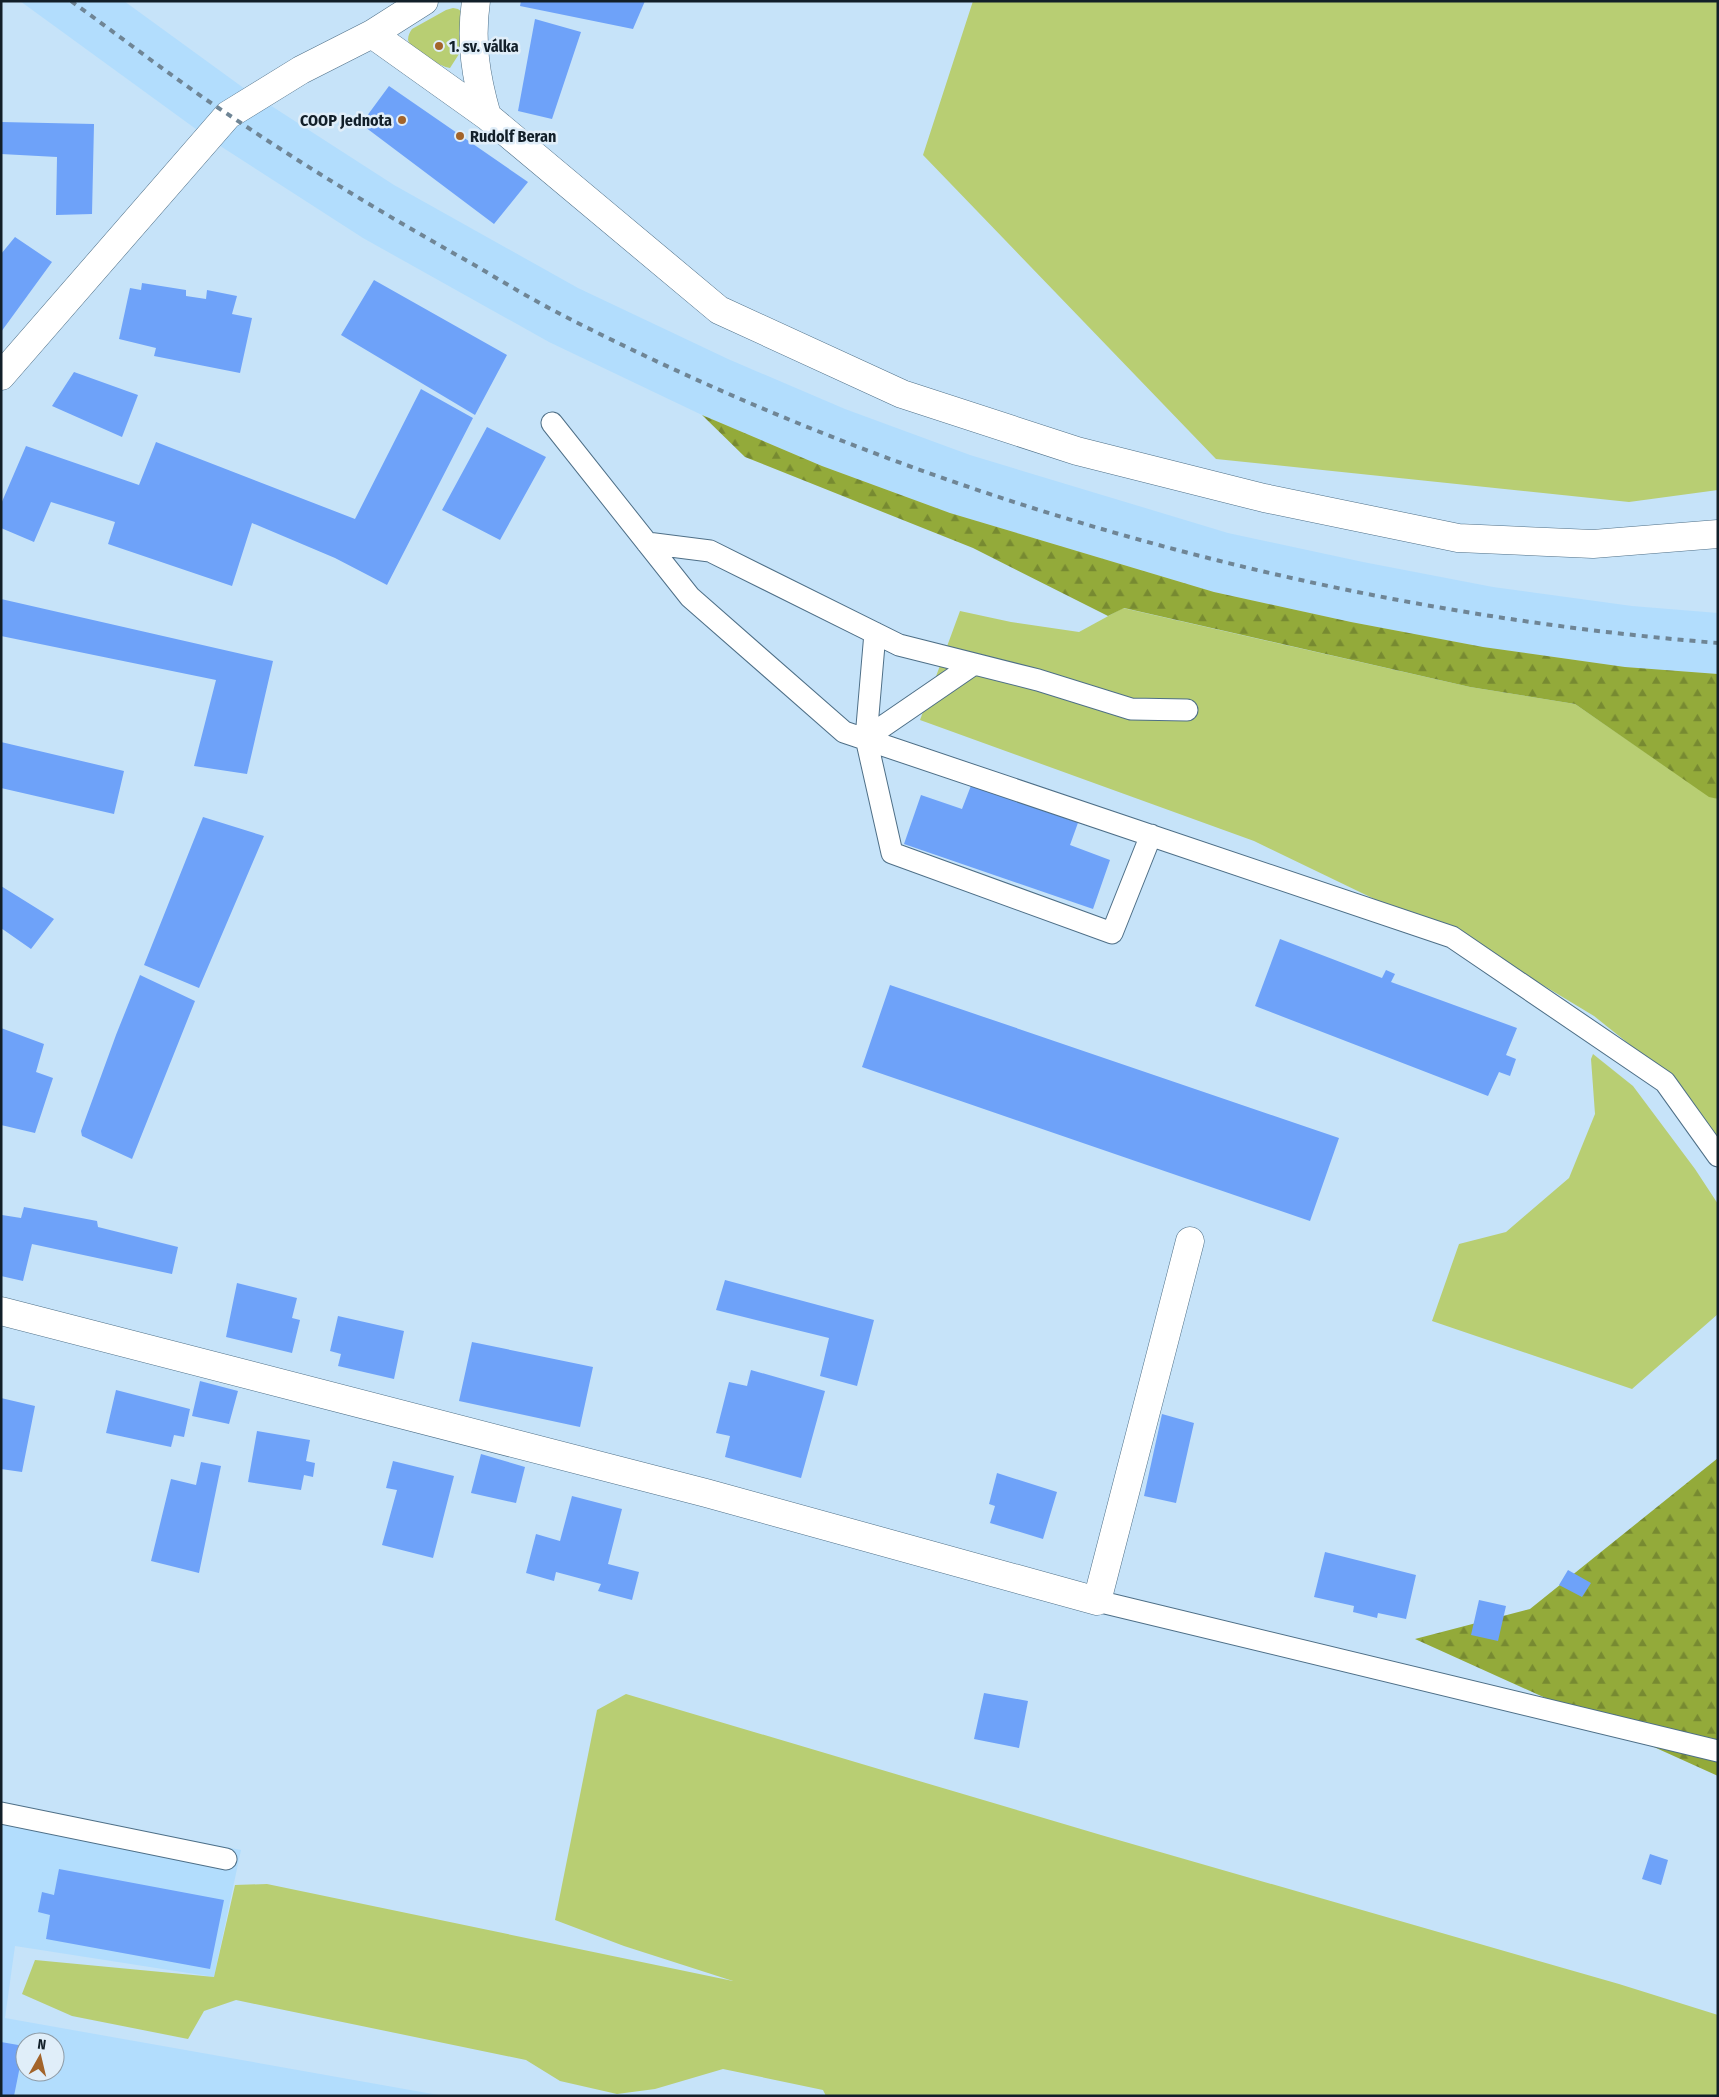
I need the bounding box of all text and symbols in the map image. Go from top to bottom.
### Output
place label: 1. sv. válka [449,37,519,56]
marker: 1. sv. válka [433,40,445,52]
place label: COOP Jednota [300,111,392,130]
marker: COOP Jednota [396,114,408,126]
place label: Rudolf Beran [470,127,556,146]
marker: Rudolf Beran [454,130,466,142]
north arrow [15,2032,65,2082]
text: N [36,2036,47,2054]

